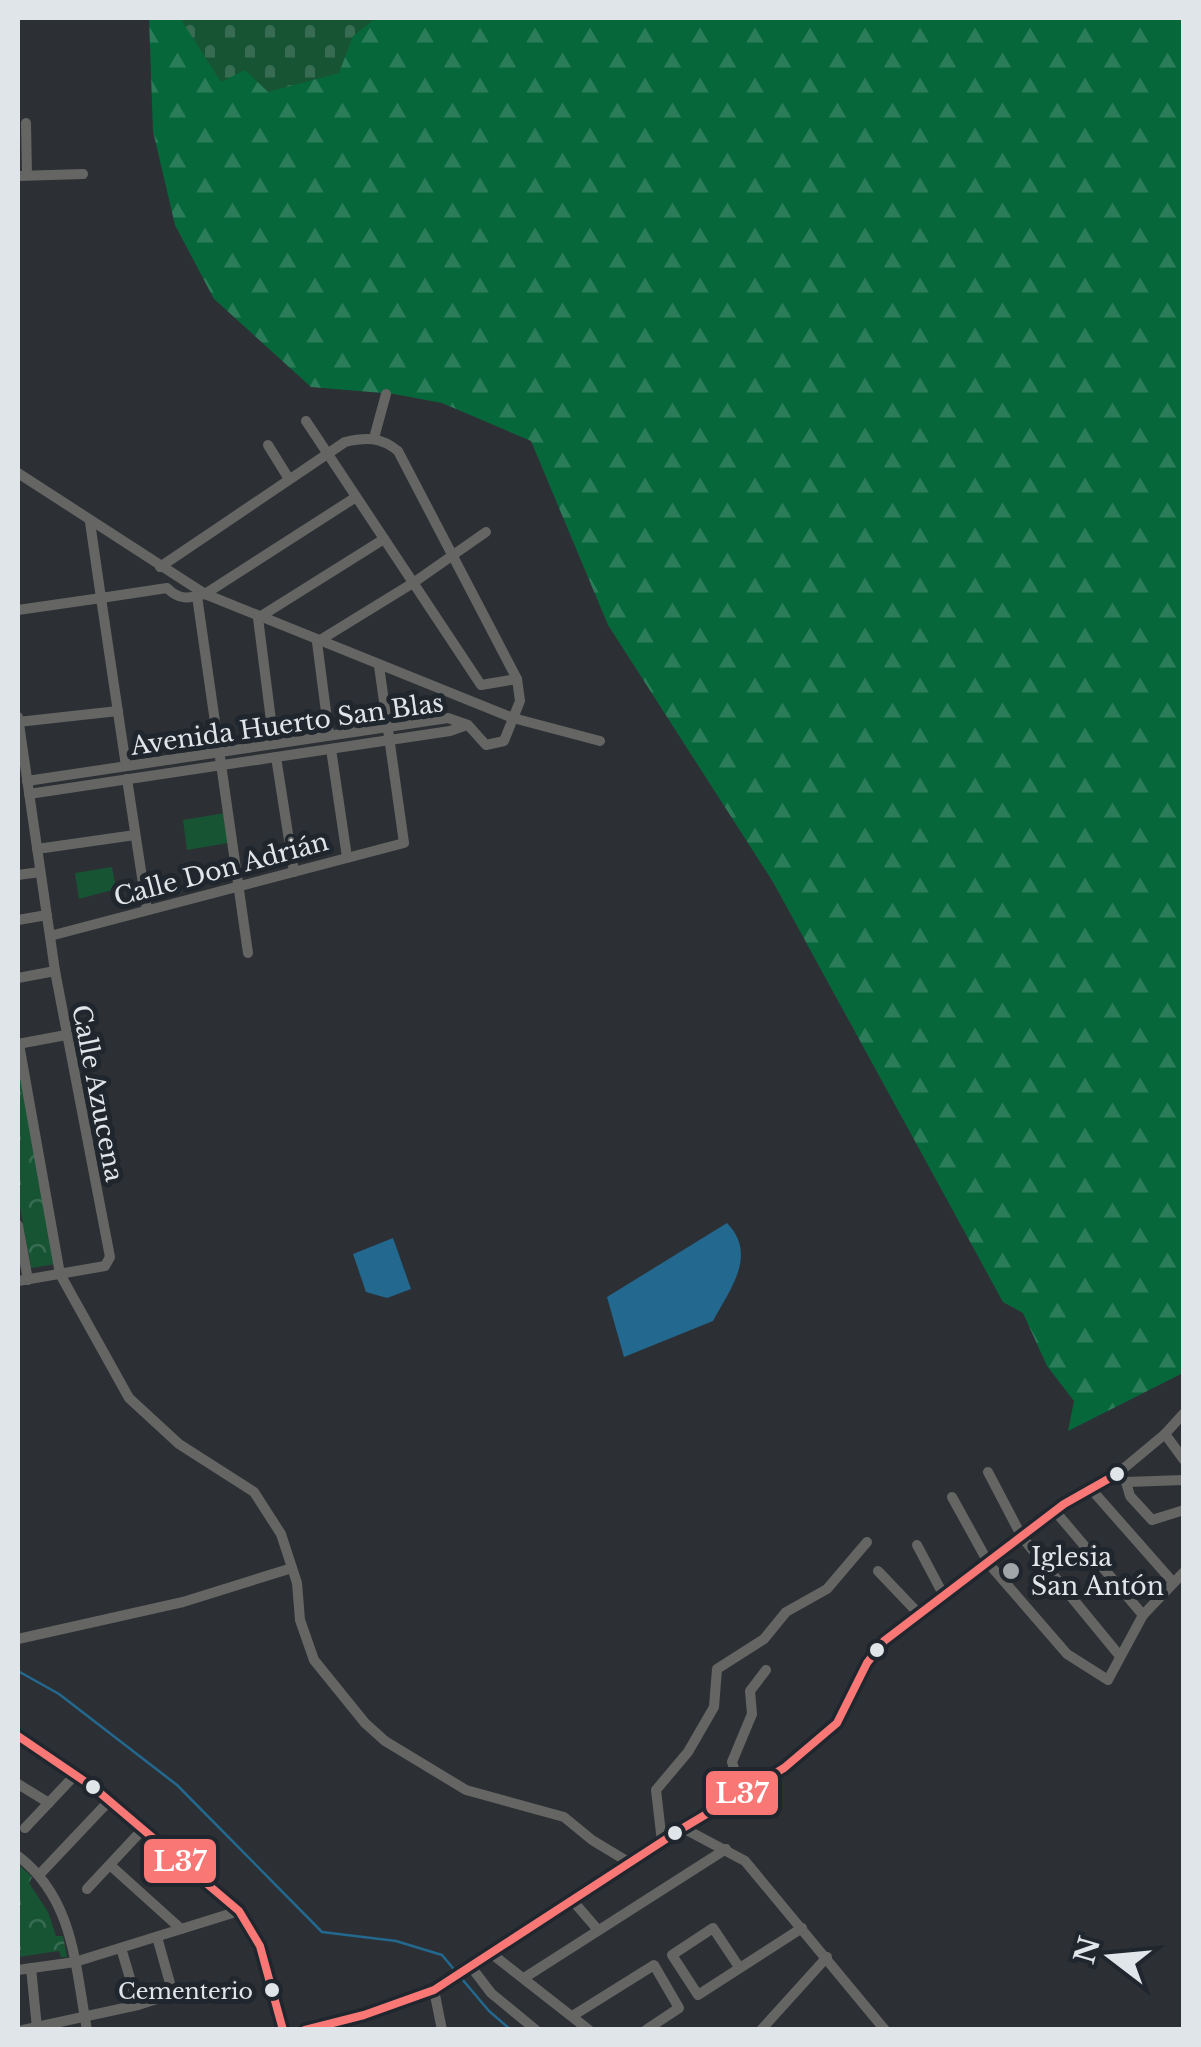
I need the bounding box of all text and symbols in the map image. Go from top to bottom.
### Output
street label: Avenida Huerto San Blas [128,687,446,762]
street label: Calle Don Adrián [110,826,332,913]
street label: Calle Azucena [65,1002,130,1184]
unlabelled marker [1107,1464,1127,1484]
place label: Iglesia San Antón [1031,1542,1164,1602]
marker: Iglesia San Antón [1000,1560,1022,1582]
unlabelled marker [867,1640,887,1660]
line badge: L37 [704,1769,780,1817]
text: L37 [715,1776,769,1811]
unlabelled marker [83,1777,103,1797]
unlabelled marker [665,1823,685,1843]
line badge: L37 [142,1837,218,1885]
text: L37 [153,1844,207,1879]
north arrow [1061,1907,1161,2007]
text: N [1067,1933,1108,1968]
place label: Cementerio [118,1978,253,2005]
marker: Cementerio [262,1980,282,2000]

